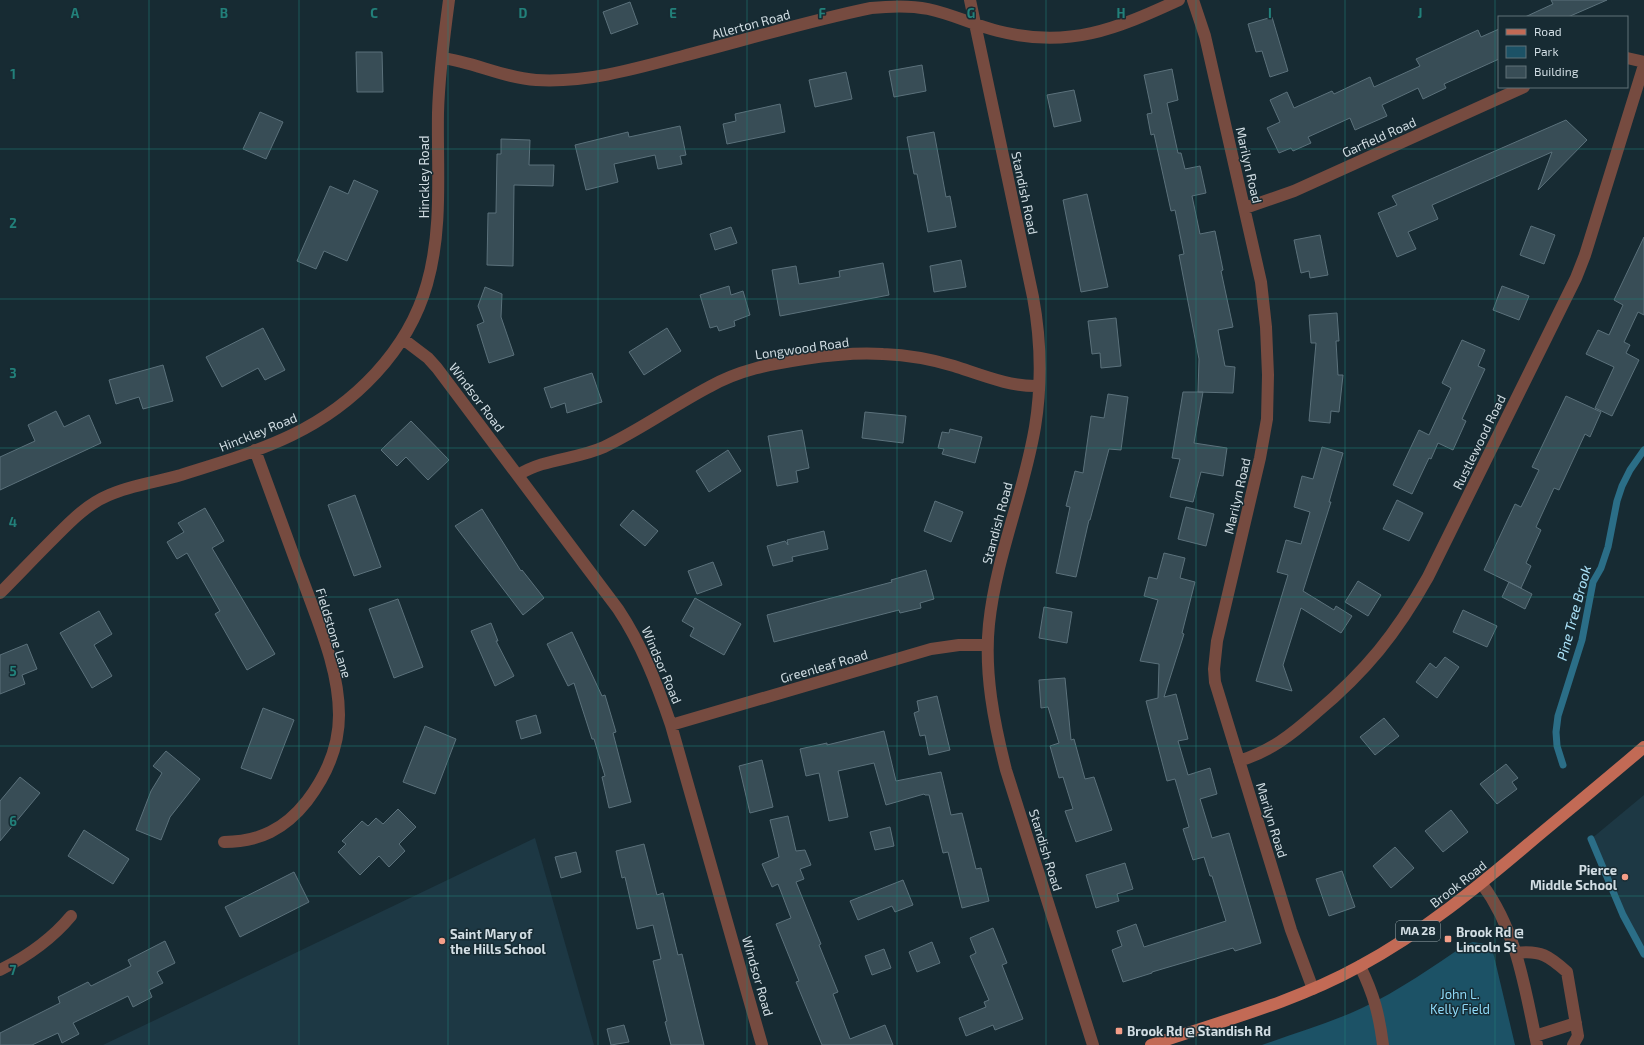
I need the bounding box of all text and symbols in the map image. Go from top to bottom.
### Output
text: A [71,5,80,21]
text: B [220,5,228,21]
text: C [370,5,378,21]
text: D [519,5,528,21]
text: E [669,5,677,21]
text: F [818,5,826,21]
text: G [967,5,975,21]
text: H [1117,5,1126,21]
text: I [1268,5,1272,21]
text: J [1418,5,1422,21]
street label: Allerton Road [710,6,792,42]
legend [1498,16,1628,88]
text: Road [1534,24,1562,38]
text: Park [1534,44,1559,58]
text: Building [1534,64,1579,78]
text: 1 [10,66,16,82]
street label: Garfield Road [1339,114,1419,160]
street label: Marilyn Road [1232,125,1266,205]
street label: Hinckley Road [416,136,432,218]
street label: Standish Road [1008,150,1042,236]
text: 2 [9,215,17,231]
street label: Longwood Road [754,333,850,363]
street label: Windsor Road [446,359,508,435]
text: 3 [9,365,17,381]
street label: Rustlewood Road [1449,392,1509,492]
street label: Hinckley Road [217,409,299,455]
street label: Marilyn Road [1220,456,1254,536]
street label: Standish Road [978,480,1016,566]
text: 4 [9,514,17,530]
water label: Pine Tree Brook [1553,563,1594,662]
street label: Fieldstone Lane [313,586,355,680]
street label: Windsor Road [639,624,685,706]
street label: Greenleaf Road [778,646,870,686]
text: 5 [9,663,17,679]
street label: Marilyn Road [1253,780,1291,860]
street label: Standish Road [1026,807,1066,893]
text: 6 [9,813,17,829]
street label: Brook Road [1427,857,1489,911]
place label: Pierce Middle School [1530,862,1618,893]
marker: Pierce Middle School [1620,872,1630,882]
road number: MA 28 [1396,921,1440,941]
place label: Brook Rd @ Lincoln St [1456,924,1524,955]
place label: Saint Mary of the Hills School [450,926,546,957]
street label: Windsor Road [739,934,777,1018]
marker: Brook Rd @ Lincoln St [1443,934,1453,944]
marker: Saint Mary of the Hills School [437,936,447,946]
text: 7 [10,962,17,978]
park label: John L. Kelly Field [1430,986,1490,1017]
place label: Brook Rd @ Standish Rd [1127,1023,1271,1039]
marker: Brook Rd @ Standish Rd [1114,1026,1124,1036]

